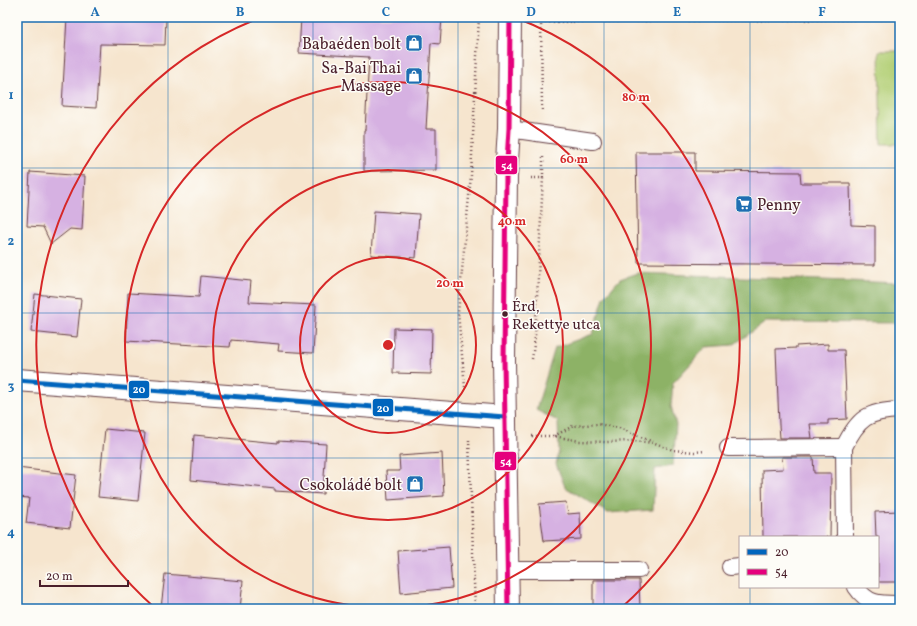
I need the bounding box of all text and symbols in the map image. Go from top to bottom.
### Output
text: A [90,4,100,22]
text: B [236,4,245,22]
text: C [382,4,390,22]
text: D [526,4,536,22]
text: E [673,4,681,22]
text: F [818,4,826,22]
shop icon: Babaéden bolt [404,33,424,53]
place label: Babaéden bolt [302,34,401,56]
place label: Sa-Bai Thai Massage [321,58,401,98]
shop icon: Sa-Bai Thai Massage [404,66,424,86]
text: 1 [8,87,14,105]
text: 80 m [622,90,650,106]
text: 60 m [560,152,588,168]
line badge: 54 [495,155,518,175]
text: 54 [501,159,513,174]
supermarket icon: Penny [734,194,754,214]
place label: Penny [757,195,801,217]
text: 40 m [498,214,527,230]
text: 2 [8,233,15,251]
text: 20 m [436,276,464,292]
place label: Érd, Rekettye utca [512,297,600,336]
marker: Érd, Rekettye utca [500,309,510,319]
centre of rings [381,338,395,352]
text: 3 [8,378,15,396]
line badge: 20 [128,380,150,399]
text: 20 [133,383,145,398]
line badge: 20 [372,398,394,417]
text: 20 [377,402,389,417]
line badge: 54 [494,451,517,471]
text: 54 [500,455,512,470]
shop icon: Csokoládé bolt [405,474,425,494]
place label: Csokoládé bolt [299,475,402,497]
text: 4 [7,524,15,542]
legend [739,536,879,588]
text: 20 [775,545,789,561]
scale bar [40,562,128,588]
text: 54 [775,565,788,581]
text: 20 m [46,569,73,585]

